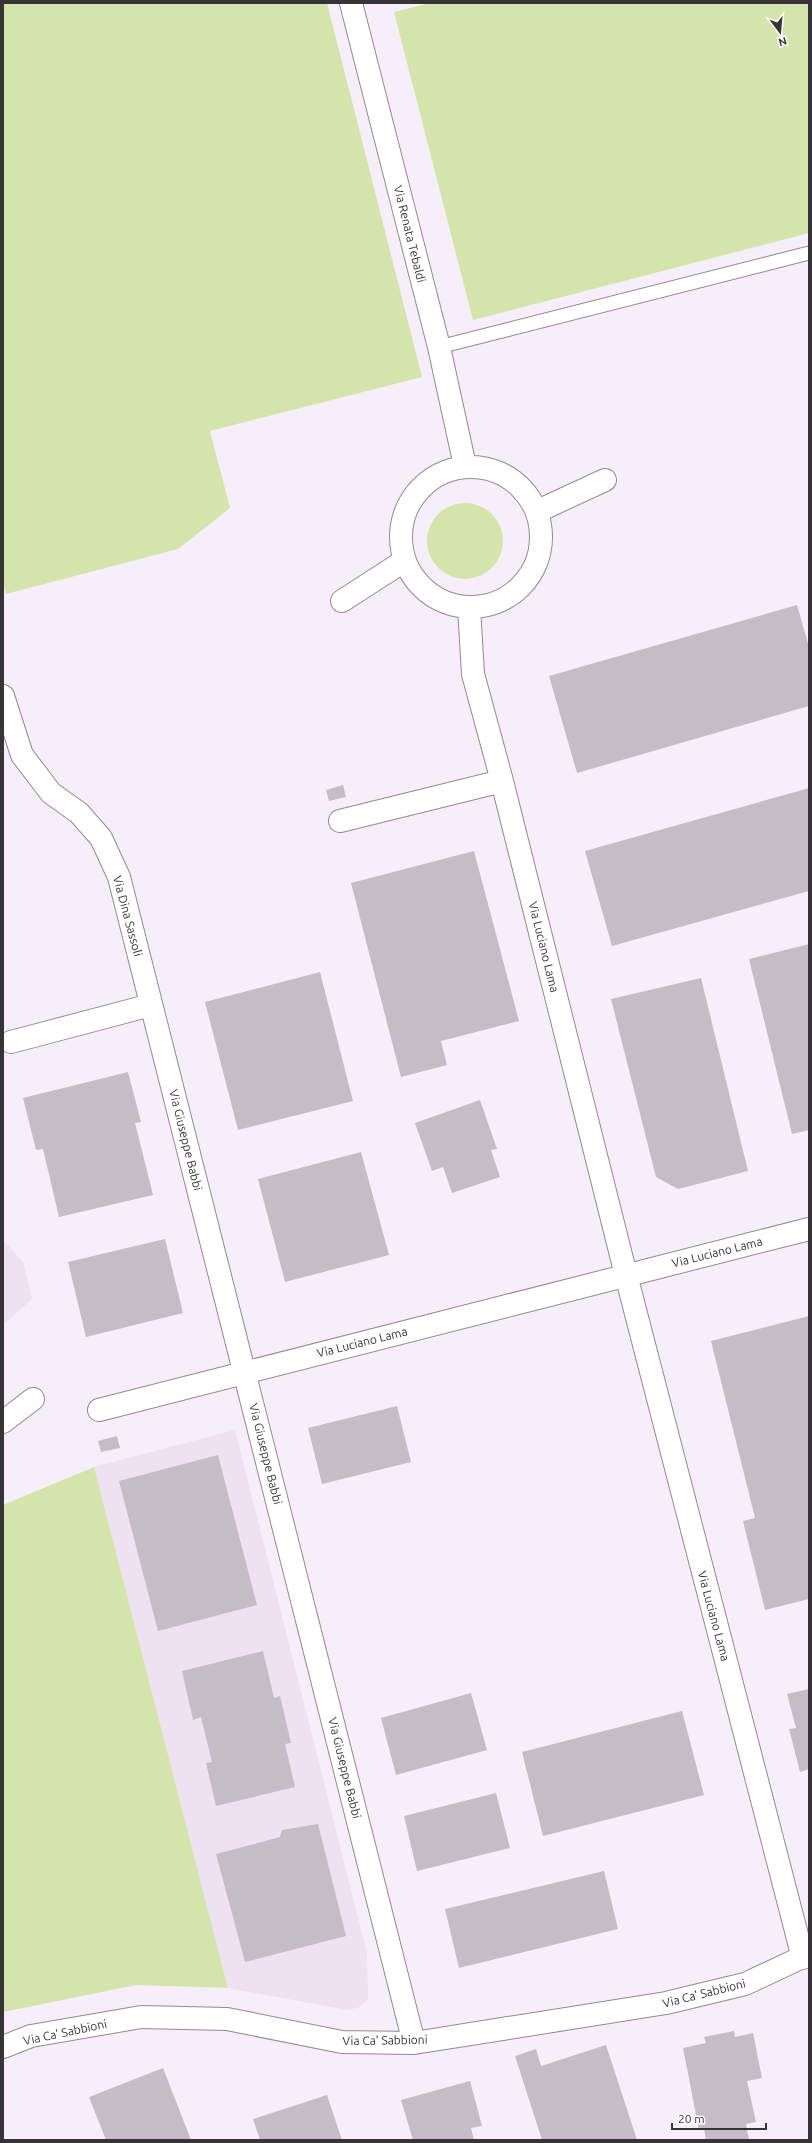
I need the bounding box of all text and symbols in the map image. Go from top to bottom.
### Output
north arrow [760,12,800,52]
text: N [777,35,788,49]
street label: Via Renata Tebaldi [392,184,428,284]
street label: Via Dina Sassoli [111,874,145,958]
street label: Via Luciano Lama [526,900,562,994]
street label: Via Giuseppe Babbi [167,1088,205,1192]
street label: Via Luciano Lama [670,1234,764,1270]
street label: Via Luciano Lama [315,1324,409,1360]
street label: Via Giuseppe Babbi [247,1402,285,1506]
street label: Via Luciano Lama [696,1569,732,1663]
street label: Via Giuseppe Babbi [326,1716,364,1820]
street label: Via Ca' Sabbioni [661,1976,747,2010]
street label: Via Ca' Sabbioni [22,2017,108,2047]
street label: Via Ca' Sabbioni [342,2033,428,2047]
scale bar [672,2105,766,2131]
text: 20 m [678,2112,705,2125]

